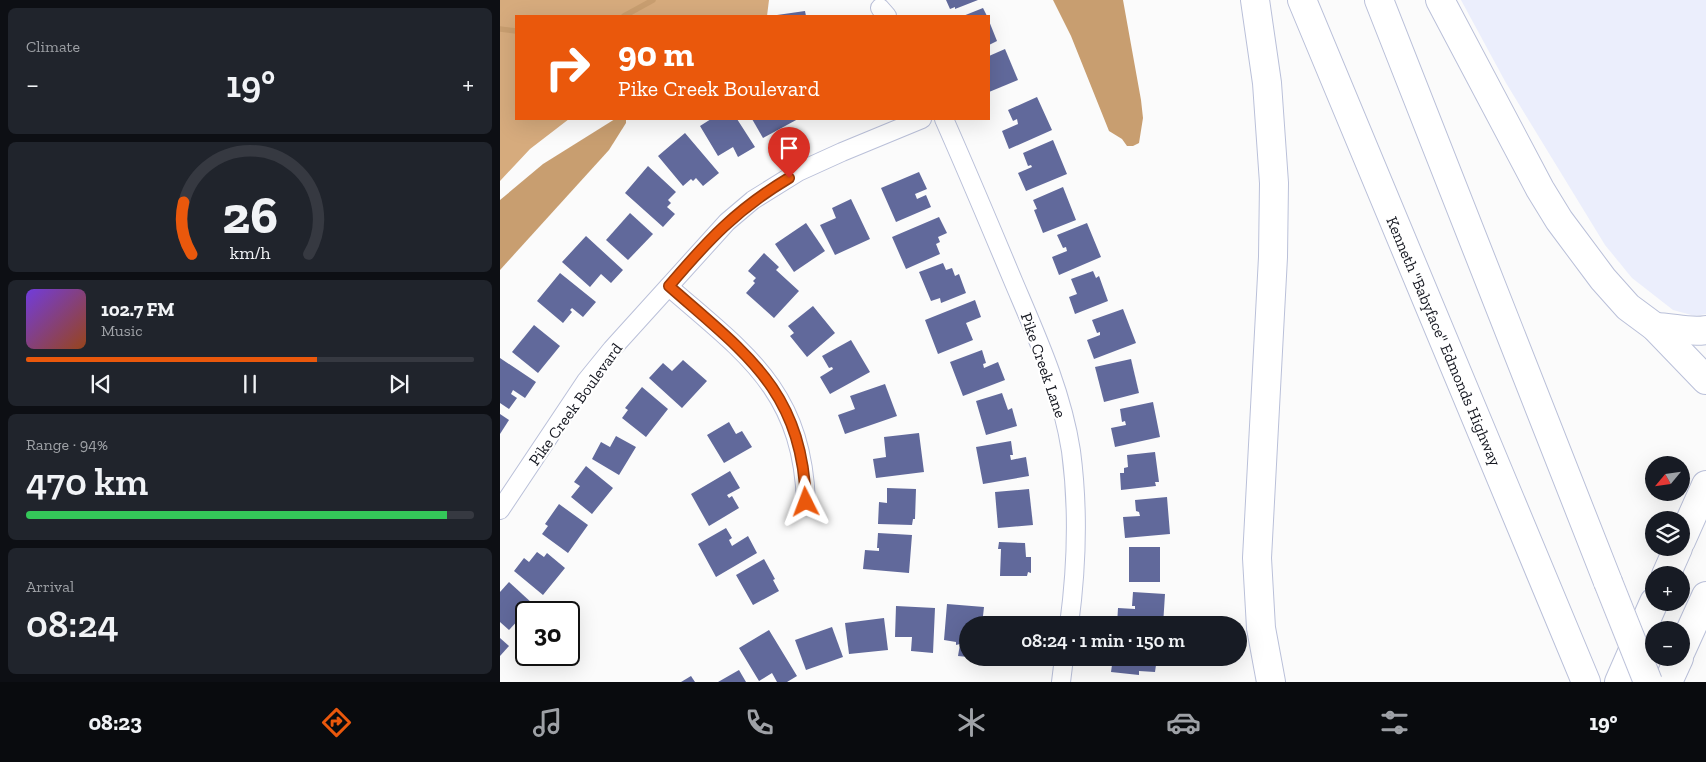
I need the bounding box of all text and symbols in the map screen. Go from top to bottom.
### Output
text: 90 m [618,33,694,75]
icon: right [535,35,600,100]
text: Climate [26,37,80,56]
text: 19° [226,61,275,107]
text: − [26,68,39,101]
text: + [462,68,474,101]
text: Pike Creek Boulevard [618,75,820,102]
pin [768,127,810,178]
icon: arrive [775,134,803,162]
text: 26 [222,184,278,246]
street label: Kenneth "Babyface" Edmonds Highway [1382,214,1505,470]
text: km/h [230,242,270,264]
text: 102.7 FM [101,298,174,321]
street label: Pike Creek Lane [1017,310,1070,420]
text: Music [101,321,143,340]
street label: Pike Creek Boulevard [525,339,626,469]
icon: previous [87,370,115,398]
icon: pause [236,370,264,398]
icon: next [385,370,413,398]
text: Range · 94% [26,435,108,454]
north arrow [1645,456,1690,501]
map controls [1645,456,1690,666]
text: 470 km [26,459,148,505]
position arrow [779,475,831,527]
button: layers [1645,511,1690,556]
button: + [1645,566,1690,611]
text: Arrival [26,577,74,596]
text: 08:24 [26,601,119,647]
speed limit sign: 30 [515,601,580,666]
button: − [1645,621,1690,666]
text: 08:24 · 1 min · 150 m [1021,629,1185,652]
icon: directions [319,705,354,740]
icon: music [530,705,565,740]
icon: phone [742,705,777,740]
icon: climate [954,705,989,740]
icon: car [1166,705,1201,740]
icon: filters [1377,705,1412,740]
text: 08:23 [88,709,142,736]
text: 19° [1589,709,1618,736]

